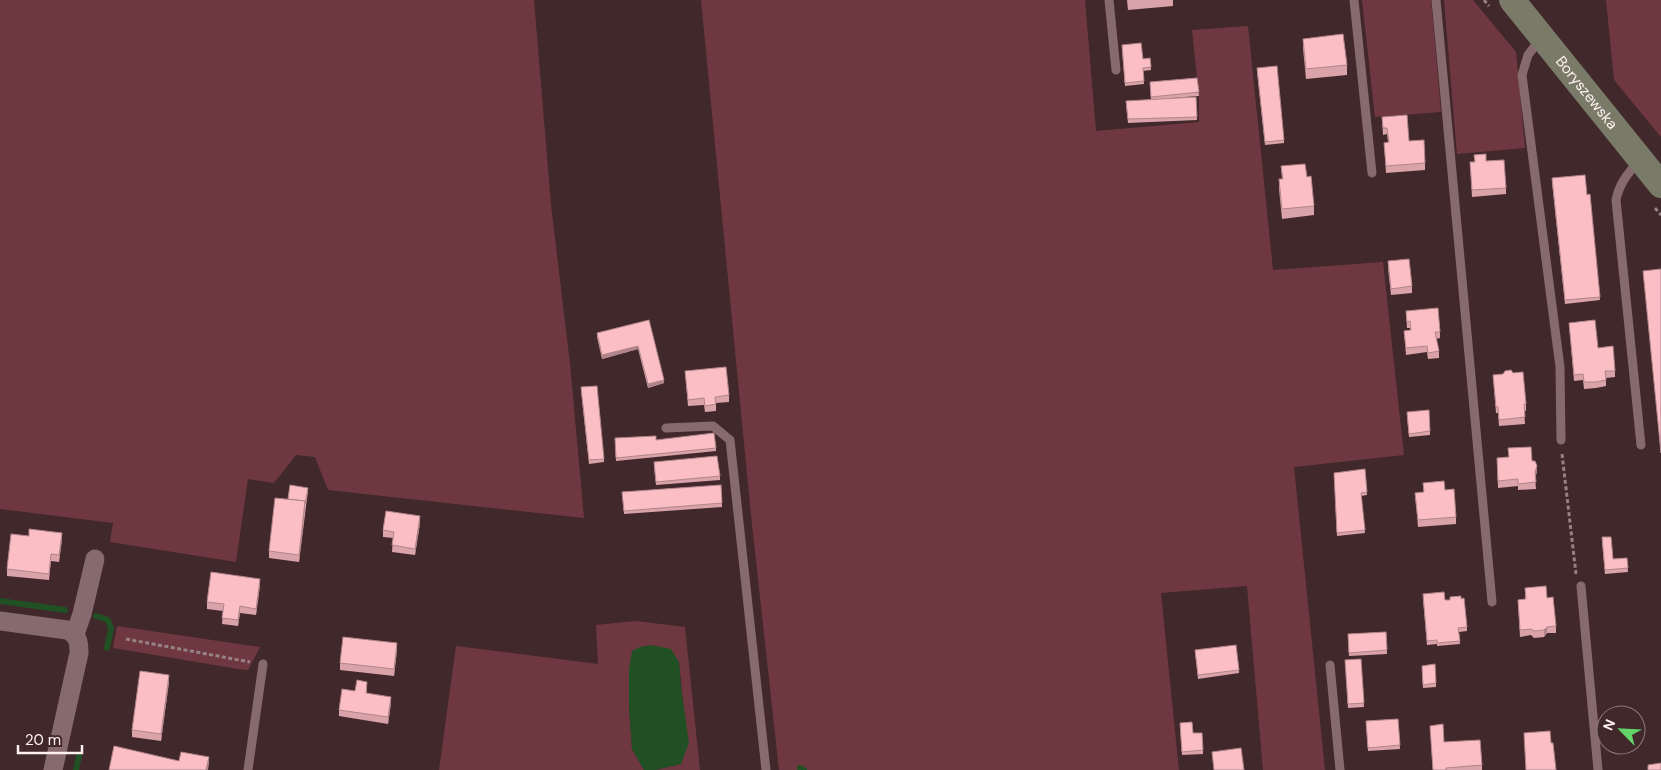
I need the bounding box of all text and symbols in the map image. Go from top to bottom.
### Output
street label: Boryszewska [1551,52,1622,134]
north arrow [1596,705,1646,755]
text: N [1599,716,1619,733]
scale bar [18,722,81,754]
text: 20 m [25,730,61,750]

